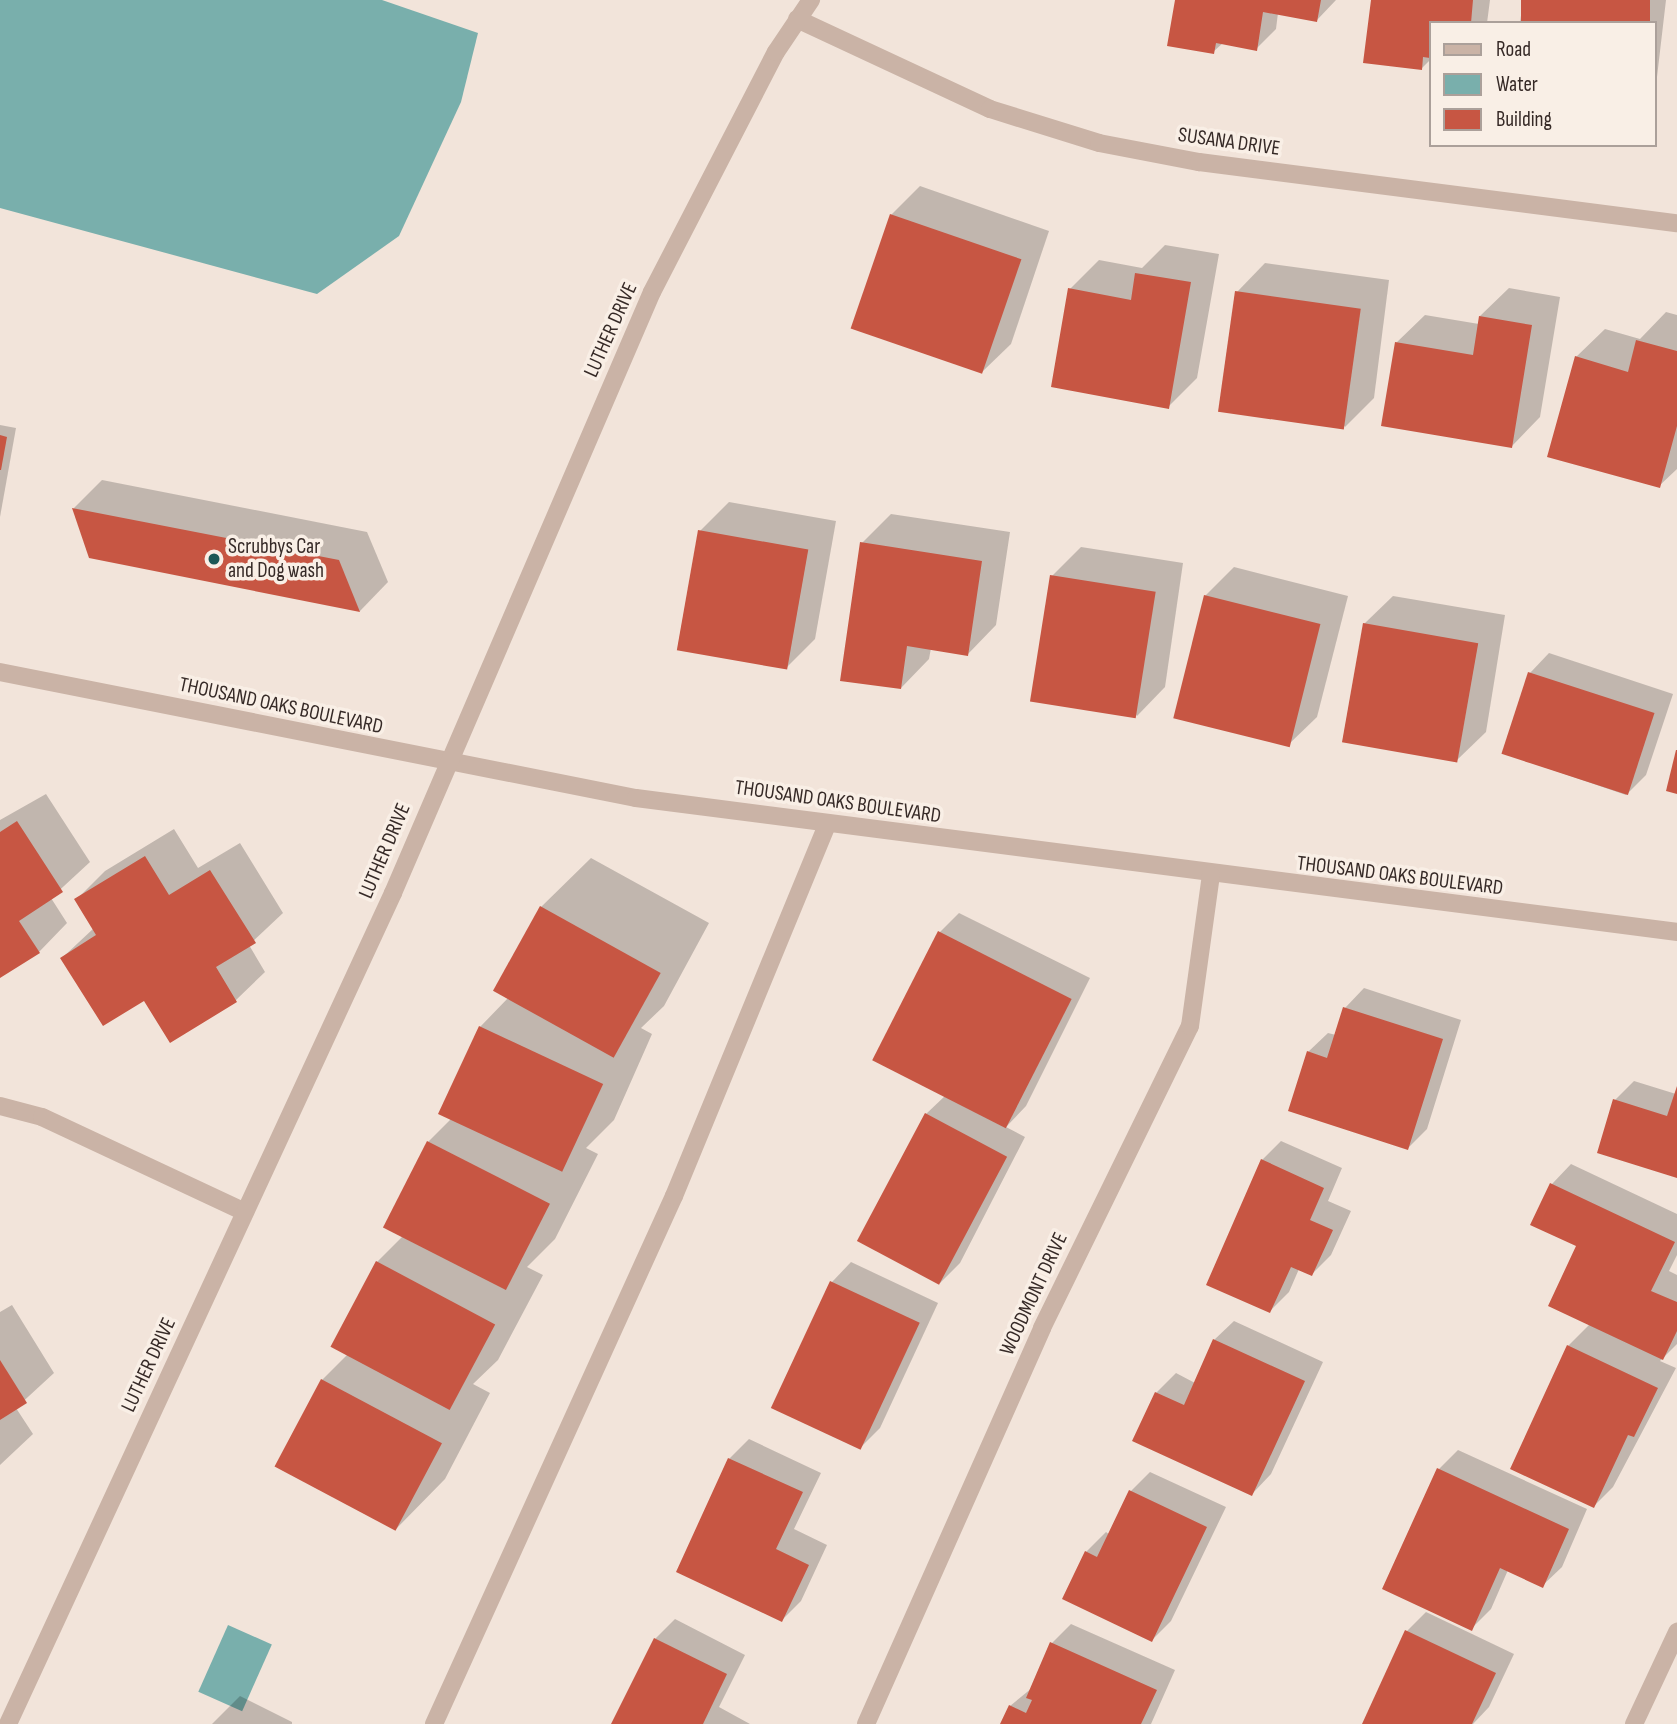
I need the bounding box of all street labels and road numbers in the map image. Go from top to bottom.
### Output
street label: SUSANA DRIVE [1176,122,1282,162]
street label: LUTHER DRIVE [579,279,643,381]
street label: THOUSAND OAKS BOULEVARD [177,672,385,740]
street label: THOUSAND OAKS BOULEVARD [733,775,943,829]
street label: LUTHER DRIVE [354,800,416,902]
street label: THOUSAND OAKS BOULEVARD [1295,851,1505,901]
street label: WOODMONT DRIVE [995,1229,1073,1359]
street label: LUTHER DRIVE [116,1314,182,1416]

